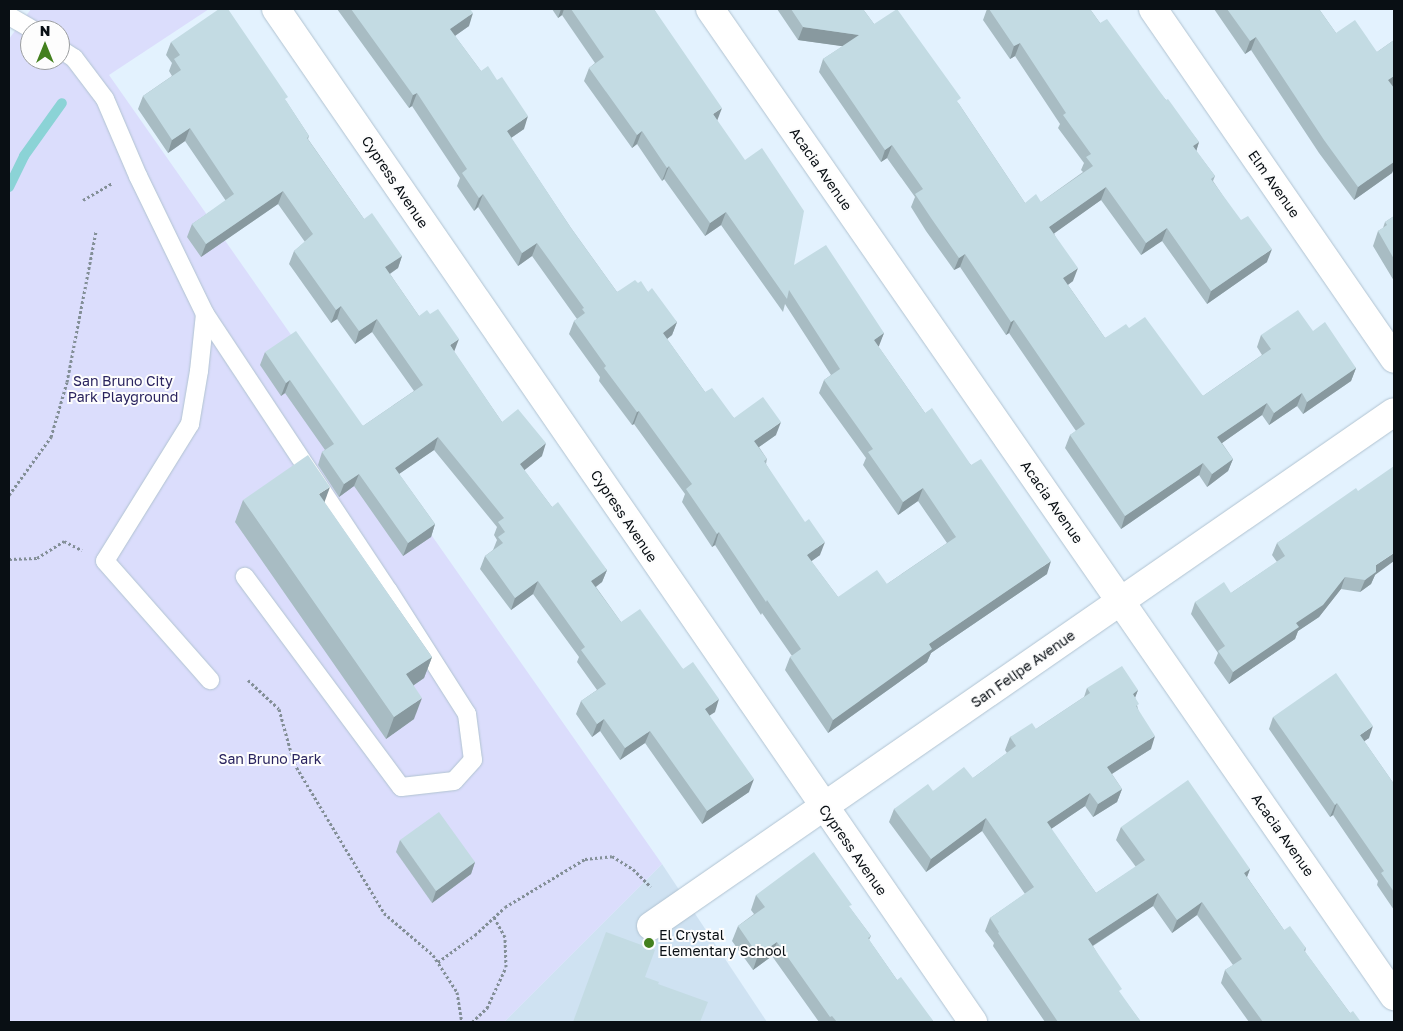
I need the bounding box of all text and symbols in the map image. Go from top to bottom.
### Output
north arrow [20,20,70,70]
text: N [40,22,50,39]
street label: Acacia Avenue [786,124,856,214]
street label: Cypress Avenue [358,133,432,231]
street label: Elm Avenue [1245,147,1303,221]
park label: San Bruno City Park Playground [68,373,178,406]
street label: Acacia Avenue [1017,457,1087,547]
street label: Cypress Avenue [587,467,661,565]
street label: San Felipe Avenue [968,627,1078,711]
park label: San Bruno Park [218,751,322,767]
street label: Acacia Avenue [1248,790,1318,880]
street label: Cypress Avenue [815,801,891,899]
place label: El Crystal Elementary School [659,927,786,960]
marker: El Crystal Elementary School [643,937,655,949]

